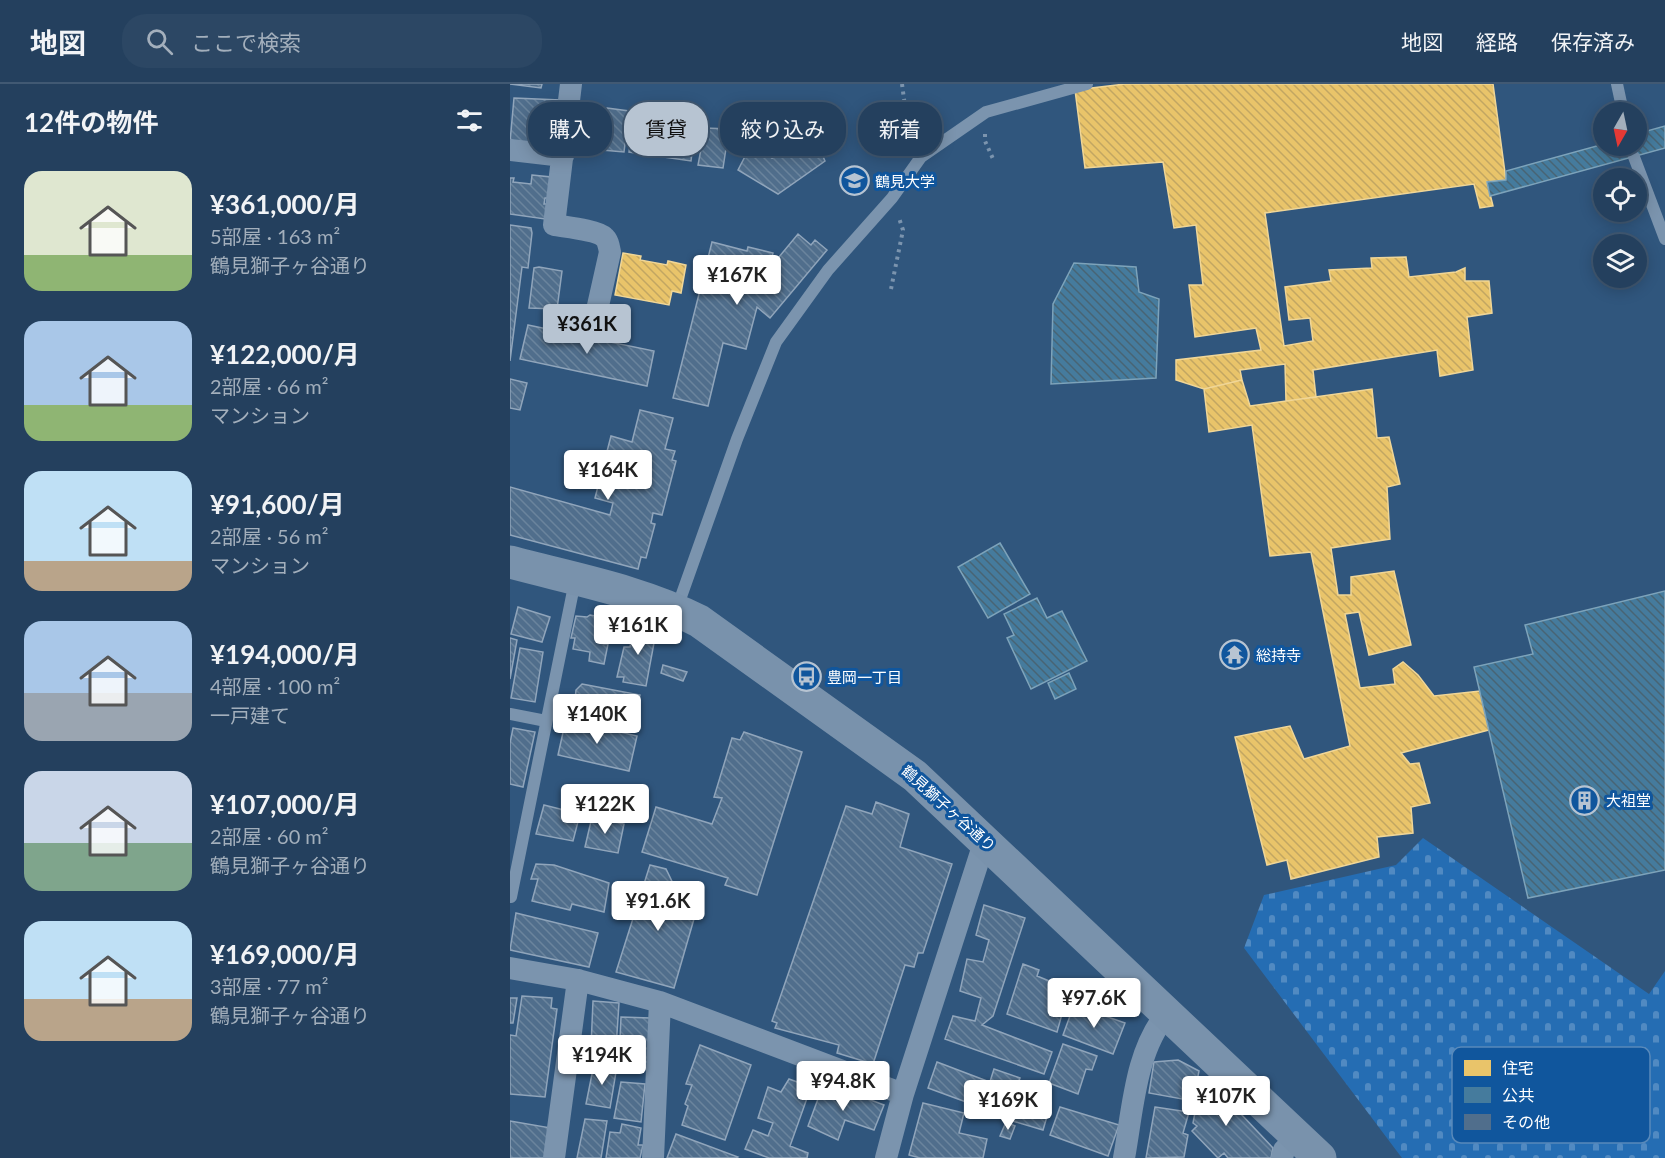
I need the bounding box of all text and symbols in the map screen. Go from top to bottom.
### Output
search box [122,14,542,68]
text: 地図 [30,25,86,59]
icon: search [143,25,176,58]
text: ここで検索 [191,29,301,56]
text: 地図 [1401,29,1443,54]
text: 経路 [1476,29,1518,54]
text: 保存済み [1551,29,1635,54]
chip: 購入 [528,102,612,156]
chip: 賃貸 [624,102,708,156]
chip: 絞り込み [720,102,846,156]
chip: 新着 [858,102,942,156]
north arrow [1593,102,1647,156]
map controls [1593,102,1647,288]
icon: filters [453,104,486,137]
text: 12件の物件 [24,106,158,138]
school or university icon: 鶴見大学 [838,165,870,197]
button: locate [1593,168,1647,222]
place label: 鶴見大学 [875,172,935,190]
text: ¥361,000/月 [210,188,360,220]
icon: home [72,195,144,267]
text: 5部屋 · 163 m² [210,224,340,248]
button: layers [1593,234,1647,288]
text: 鶴見獅子ヶ谷通り [210,253,370,277]
pin: ¥167K [695,255,779,306]
text: ¥167K [707,262,767,286]
pin: ¥361K [545,304,629,355]
text: ¥361K [557,311,617,335]
text: ¥122,000/月 [210,338,360,370]
icon: home [72,345,144,417]
text: 2部屋 · 66 m² [210,374,329,398]
text: マンション [210,403,310,427]
pin: ¥164K [566,450,650,501]
text: ¥164K [578,457,638,481]
text: ¥91,600/月 [210,488,345,520]
icon: home [72,495,144,567]
text: 2部屋 · 56 m² [210,524,329,548]
text: マンション [210,553,310,577]
pin: ¥161K [596,605,680,656]
text: ¥161K [608,612,668,636]
text: ¥194,000/月 [210,638,360,670]
temple icon: 総持寺 [1219,639,1251,671]
icon: home [72,645,144,717]
place label: 総持寺 [1256,646,1301,664]
bus stop icon: 豊岡一丁目 [790,661,822,693]
place label: 豊岡一丁目 [827,668,902,686]
text: 4部屋 · 100 m² [210,674,340,698]
pin: ¥140K [555,694,639,745]
text: ¥140K [567,701,627,725]
text: 一戸建て [210,703,290,727]
street label: 鶴見獅子ヶ谷通り [898,761,1000,855]
pin: ¥122K [563,784,647,835]
building icon: 大祖堂 [1569,784,1601,816]
text: ¥107,000/月 [210,788,360,820]
text: ¥122K [575,791,635,815]
place label: 大祖堂 [1606,791,1651,809]
icon: home [72,795,144,867]
text: 2部屋 · 60 m² [210,824,329,848]
text: 鶴見獅子ヶ谷通り [210,853,370,877]
pin: ¥91.6K [609,881,707,932]
text: ¥91.6K [626,888,690,912]
text: ¥169,000/月 [210,938,360,970]
icon: home [72,945,144,1017]
text: 3部屋 · 77 m² [210,974,329,998]
pin: ¥97.6K [1045,978,1143,1029]
text: ¥97.6K [1062,985,1126,1009]
text: 鶴見獅子ヶ谷通り [210,1003,370,1027]
pin: ¥194K [560,1035,644,1086]
text: ¥194K [572,1042,632,1066]
legend [1452,1047,1650,1143]
text: 住宅 [1502,1058,1534,1077]
pin: ¥94.8K [794,1061,892,1112]
text: ¥94.8K [811,1068,875,1092]
pin: ¥107K [1184,1076,1268,1127]
pin: ¥169K [966,1080,1050,1131]
text: ¥107K [1196,1083,1256,1107]
text: 公共 [1502,1085,1534,1104]
text: ¥169K [978,1087,1038,1111]
text: その他 [1502,1112,1550,1131]

